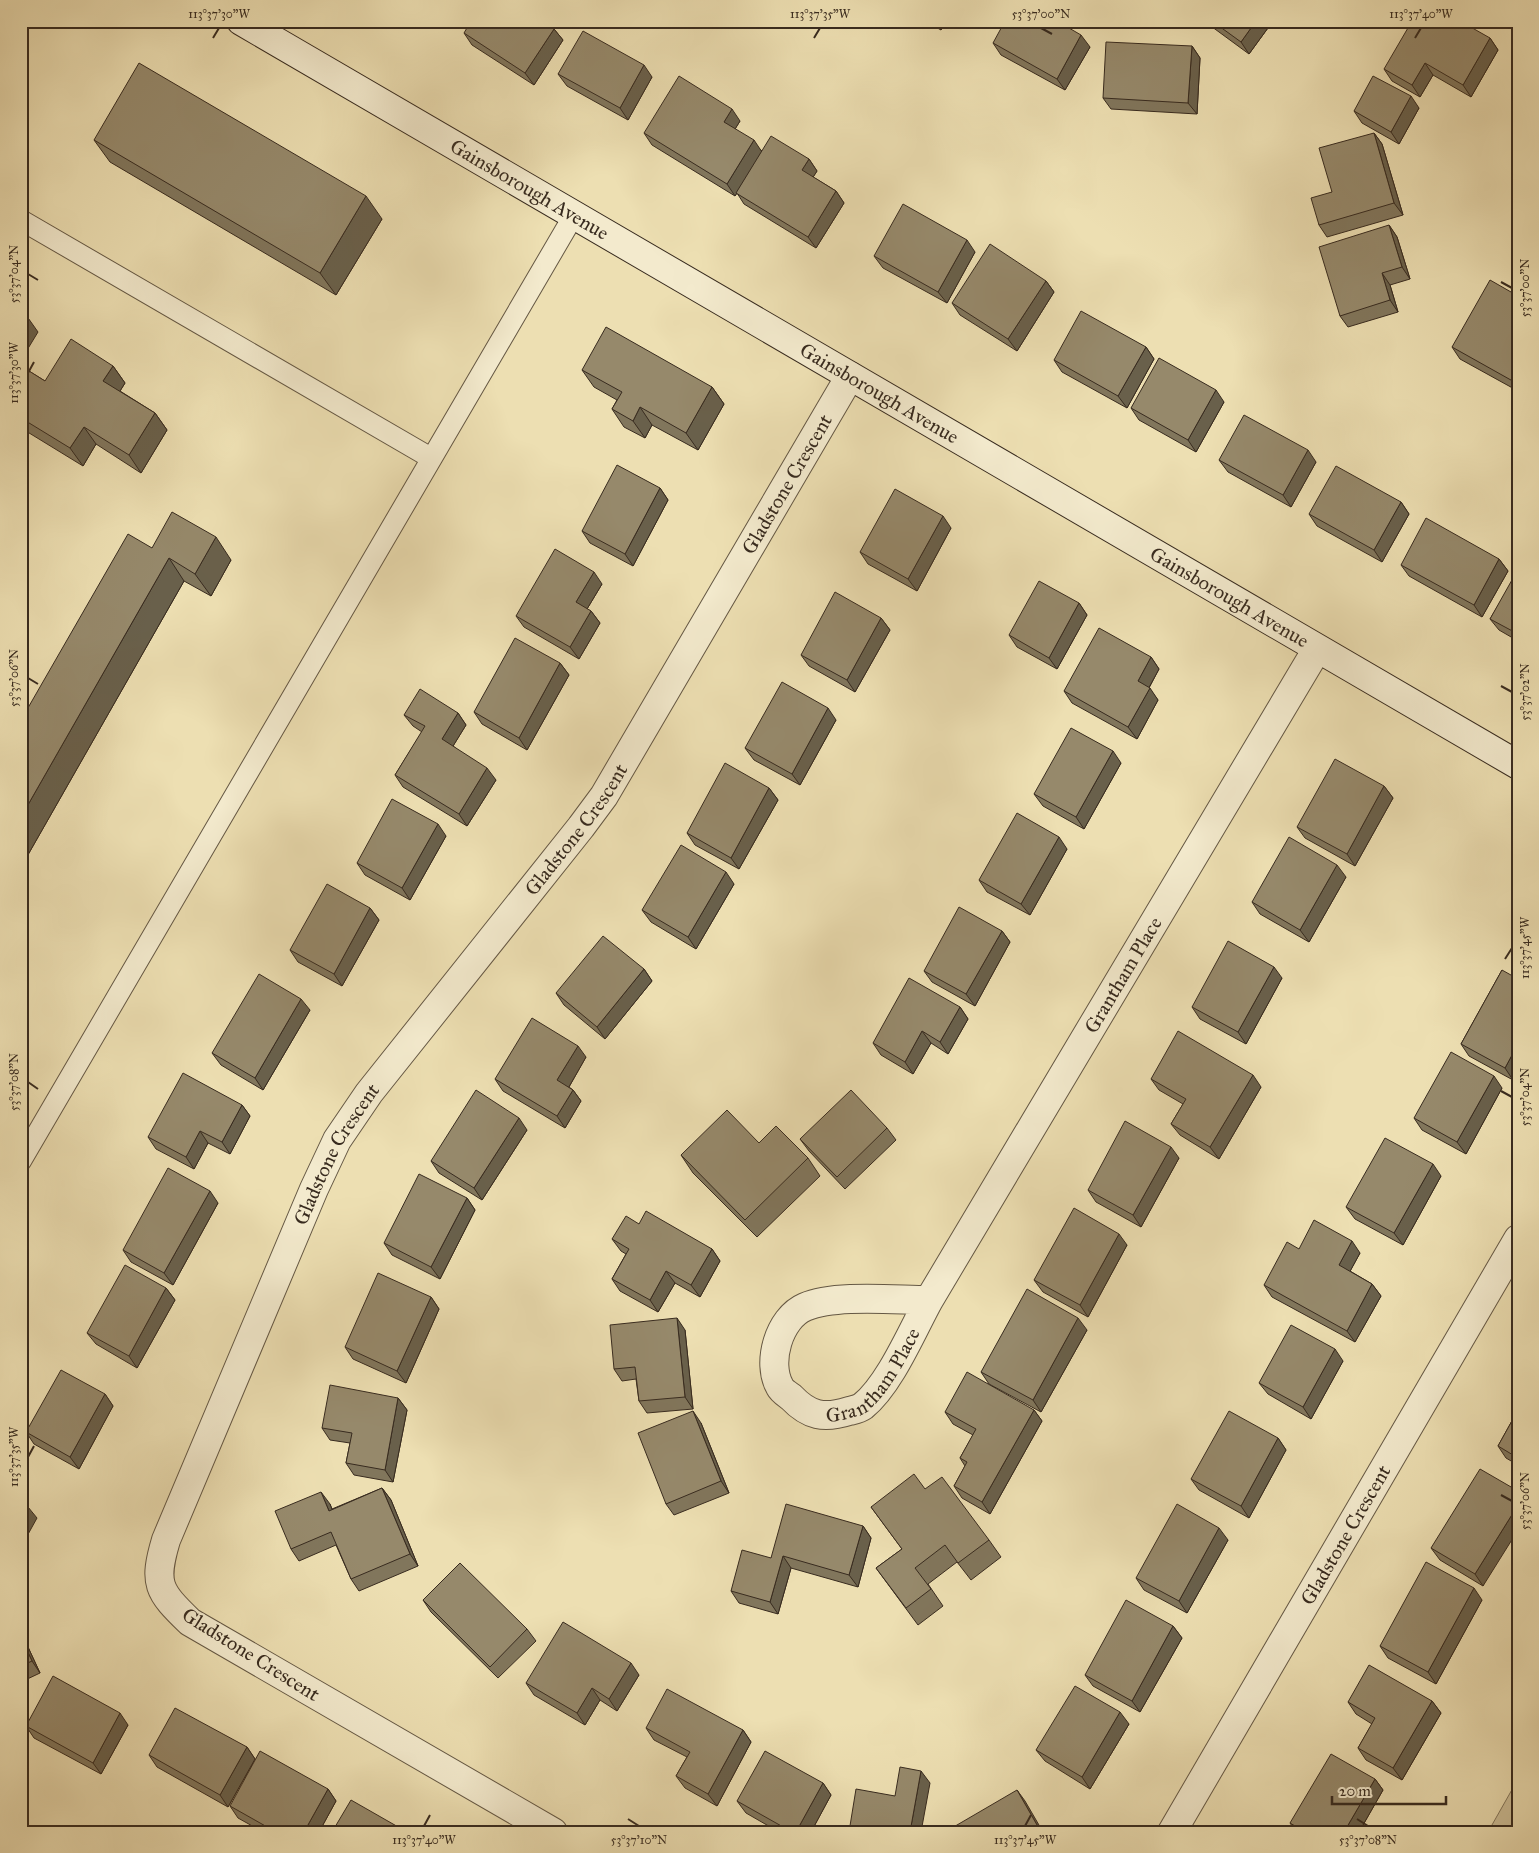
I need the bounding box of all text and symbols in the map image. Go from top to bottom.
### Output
text: 113°37'30"W [188,7,250,21]
text: 113°37'35"W [790,7,851,21]
text: 53°37'00"N [1012,7,1070,21]
text: 113°37'40"W [1389,7,1453,21]
street label: Gainsborough Avenue [446,134,613,245]
text: 53°37'04"N [7,245,21,303]
text: 53°37'00"N [1518,259,1532,317]
street label: Gainsborough Avenue [796,337,963,449]
text: 113°37'30"W [7,342,21,404]
street label: Gladstone Crescent [736,410,837,558]
street label: Gainsborough Avenue [1146,541,1313,653]
text: 53°37'06"N [7,649,21,707]
text: 53°37'02"N [1518,663,1532,721]
street label: Gladstone Crescent [519,759,632,900]
street label: Grantham Place [1079,912,1167,1037]
text: 113°37'45"W [1518,916,1532,979]
text: 53°37'08"N [7,1053,21,1111]
text: 53°37'04"N [1518,1068,1532,1126]
street label: Gladstone Crescent [288,1078,384,1228]
street label: Grantham Place [824,1324,925,1428]
text: 113°37'35"W [7,1426,21,1487]
street label: Gladstone Crescent [1295,1461,1396,1609]
text: 53°37'06"N [1518,1472,1532,1530]
street label: Gladstone Crescent [178,1602,324,1706]
scale bar [1332,1773,1445,1805]
text: 20 m [1339,1782,1371,1800]
text: 113°37'40"W [392,1833,456,1847]
text: 53°37'10"N [611,1833,667,1847]
text: 113°37'45"W [994,1833,1057,1847]
text: 53°37'08"N [1339,1833,1397,1847]

